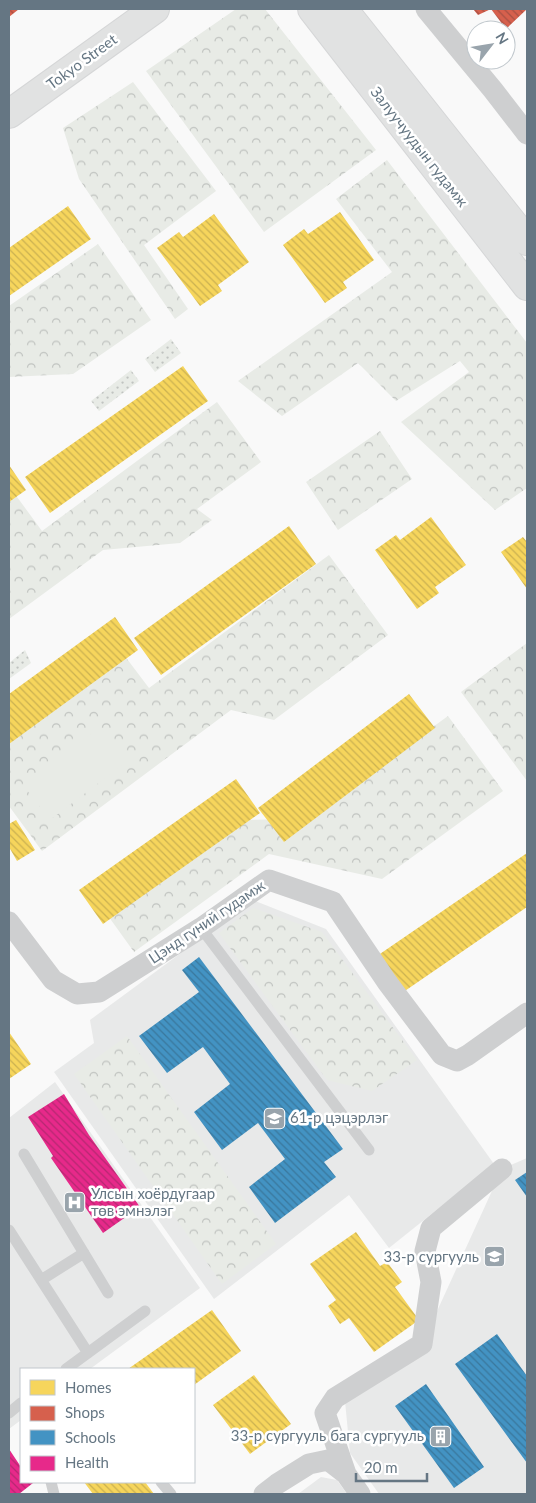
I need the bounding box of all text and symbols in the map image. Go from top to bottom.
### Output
north arrow [466,20,516,70]
street label: Tokyo Street [43,29,121,93]
text: N [493,29,513,47]
street label: Залуучуудын гудамж [367,83,472,210]
street label: Цэнд гүний гудамж [145,876,268,967]
school or university icon: 61-р цэцэрлэг [262,1106,286,1130]
place label: 61-р цэцэрлэг [290,1108,388,1126]
place label: Улсын хоёрдугаар төв эмнэлэг [91,1184,215,1219]
hospital icon: Улсын хоёрдугаар төв эмнэлэг [63,1191,87,1215]
school or university icon: 33-р сургууль [483,1245,507,1269]
place label: 33-р сургууль [384,1247,479,1265]
legend [20,1368,195,1483]
text: Homes [65,1378,111,1396]
text: Shops [65,1403,105,1421]
building icon: 33-р сургууль бага сургууль [428,1424,452,1448]
place label: 33-р сургууль бага сургууль [231,1426,424,1444]
text: Schools [65,1428,116,1446]
scale bar [356,1450,427,1482]
text: Health [65,1453,109,1471]
text: 20 m [364,1458,398,1476]

